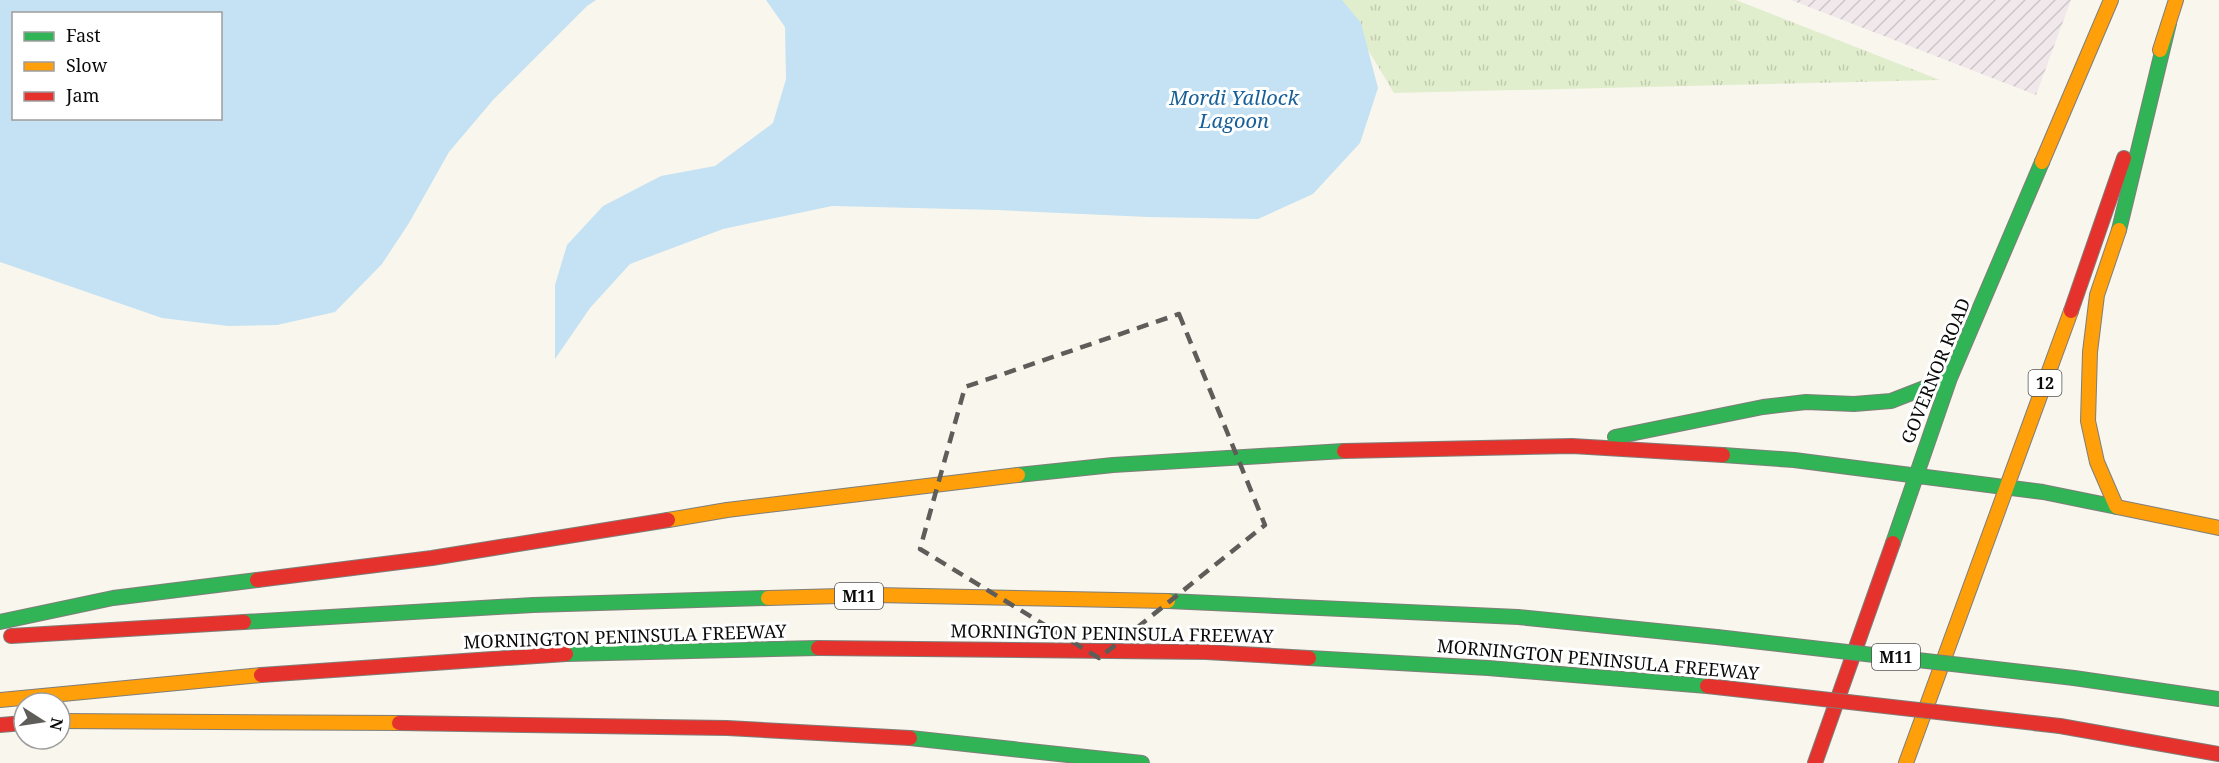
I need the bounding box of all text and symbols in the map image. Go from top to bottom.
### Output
legend [12,12,222,120]
text: Fast [66,23,101,47]
text: Slow [66,53,108,77]
text: Jam [65,83,100,107]
water label: Mordi Yallock Lagoon [1168,84,1299,134]
street label: GOVERNOR ROAD [1895,294,1975,447]
road number: 12 [2028,370,2062,396]
road number: M11 [835,583,883,609]
street label: MORNINGTON PENINSULA FREEWAY [463,618,788,654]
street label: MORNINGTON PENINSULA FREEWAY [950,618,1275,648]
street label: MORNINGTON PENINSULA FREEWAY [1436,633,1761,685]
road number: M11 [1872,644,1920,670]
north arrow [12,691,72,751]
text: N [45,716,69,733]

